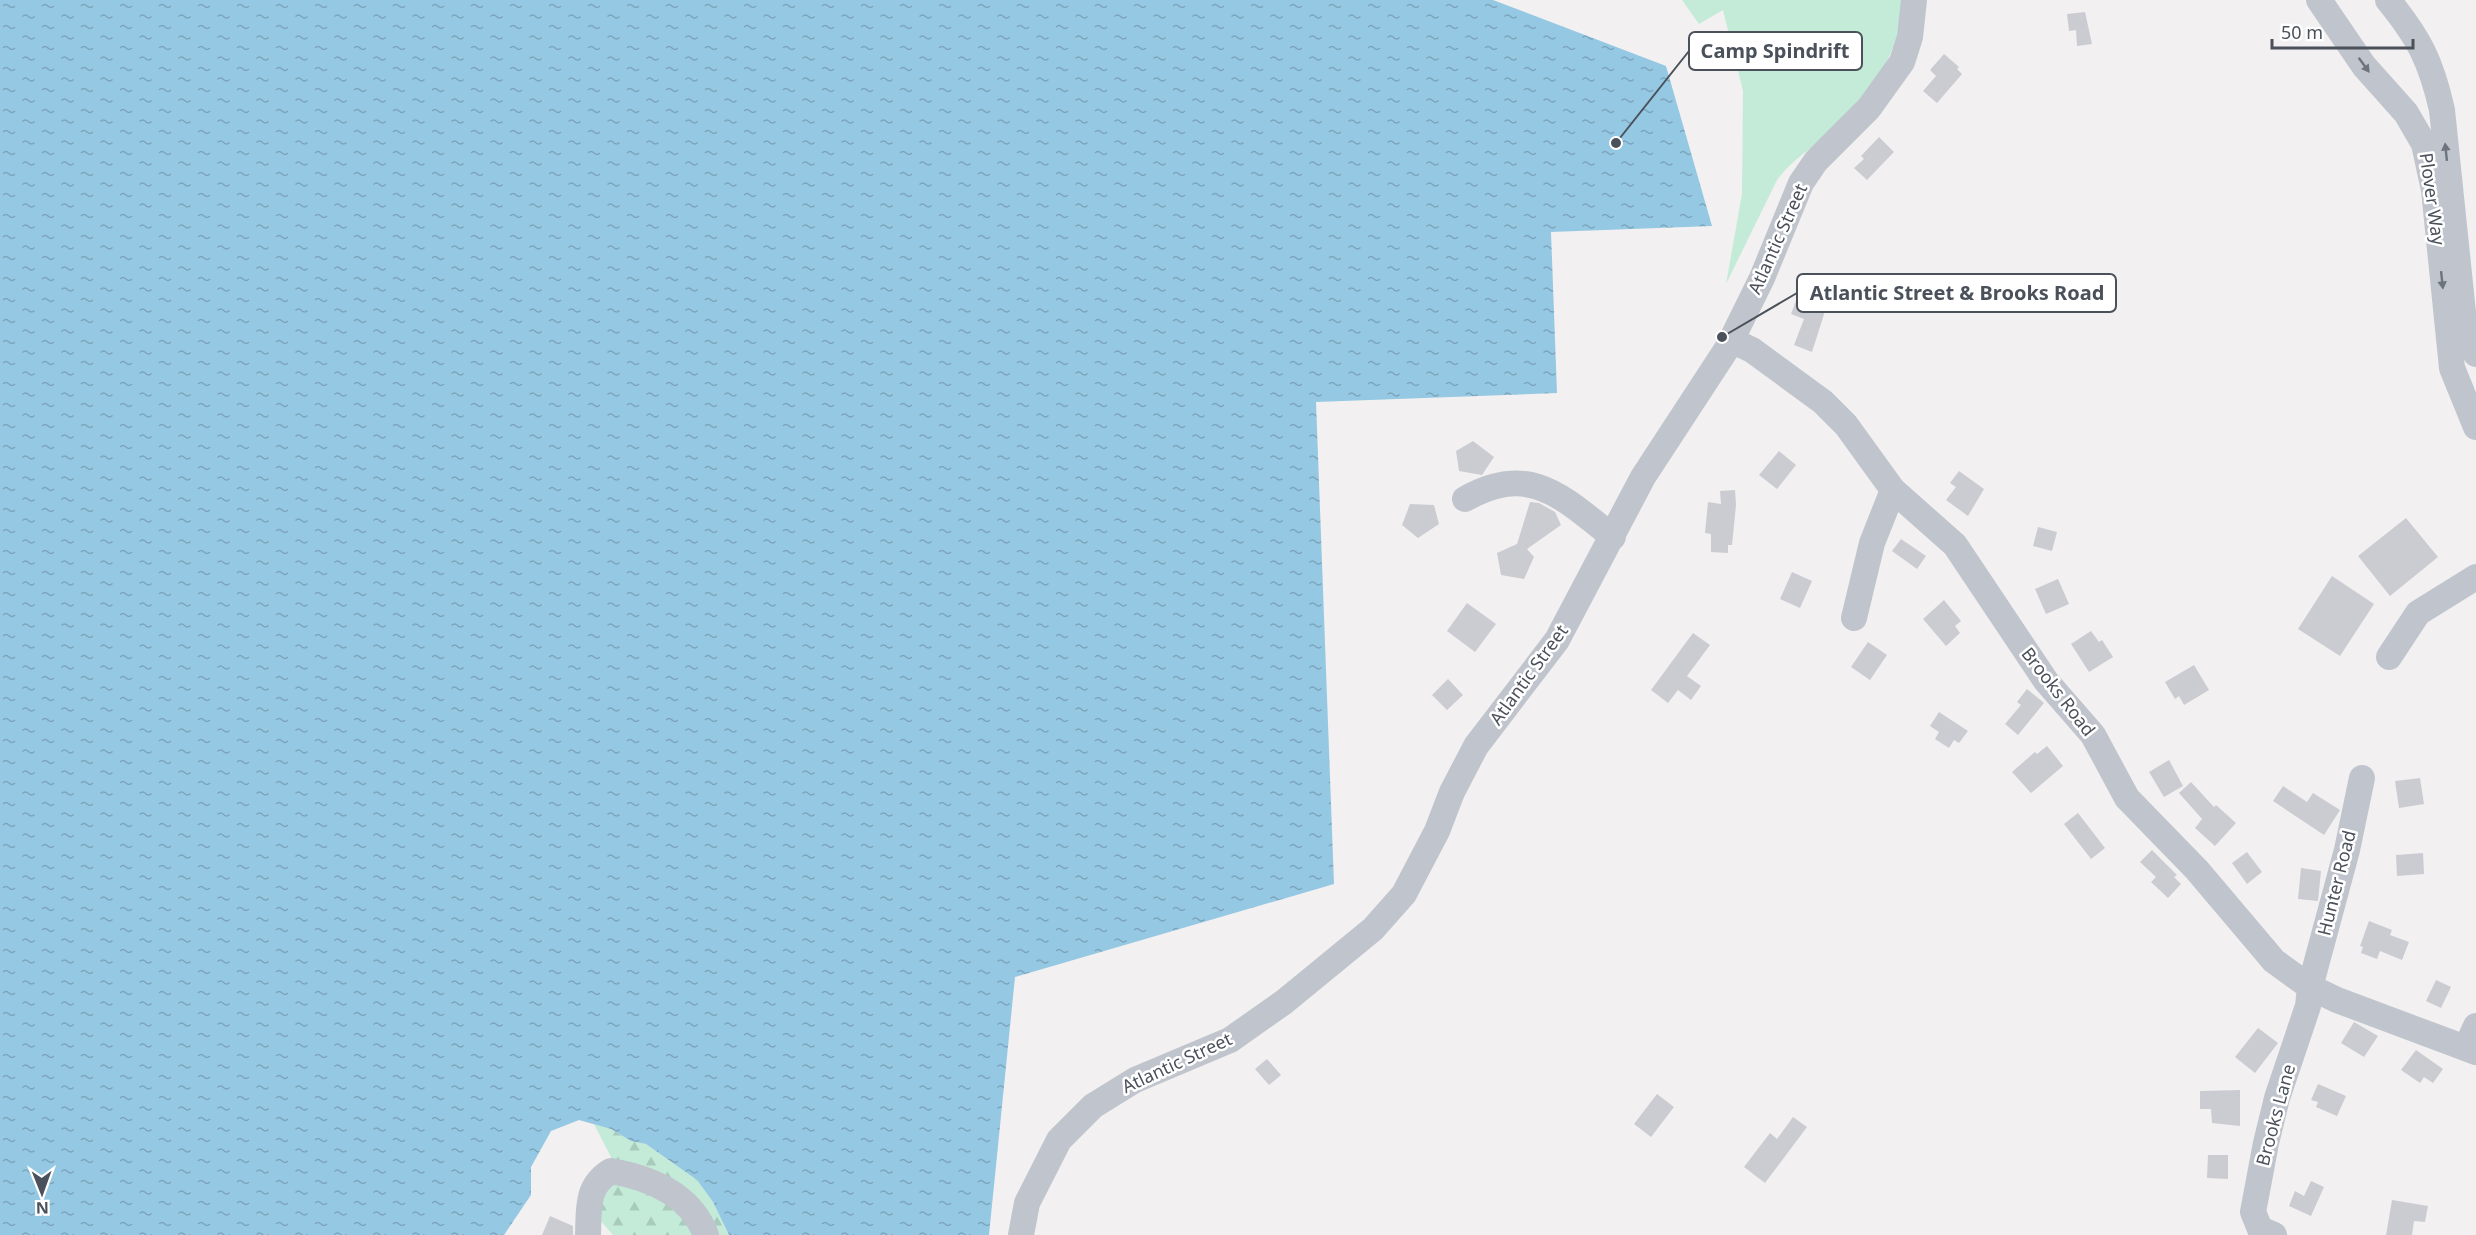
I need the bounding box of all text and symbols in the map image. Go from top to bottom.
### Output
scale bar [2272,12,2413,50]
text: 50 m [2281,20,2323,44]
callout: Camp Spindrift [1689,32,1862,70]
text: Camp Spindrift [1701,37,1850,64]
one-way arrow [2358,57,2370,73]
one-way arrow [2441,142,2451,161]
street label: Plover Way [2415,151,2451,247]
street label: Atlantic Street [1742,179,1812,298]
one-way arrow [2437,270,2447,289]
callout: Atlantic Street & Brooks Road [1797,274,2116,312]
text: Atlantic Street & Brooks Road [1810,279,2104,306]
street label: Atlantic Street [1484,619,1573,729]
street label: Brooks Road [2016,642,2101,741]
street label: Hunter Road [2311,828,2361,938]
street label: Atlantic Street [1118,1026,1236,1098]
street label: Brooks Lane [2250,1061,2300,1168]
north arrow [12,1163,72,1223]
text: N [36,1197,49,1219]

